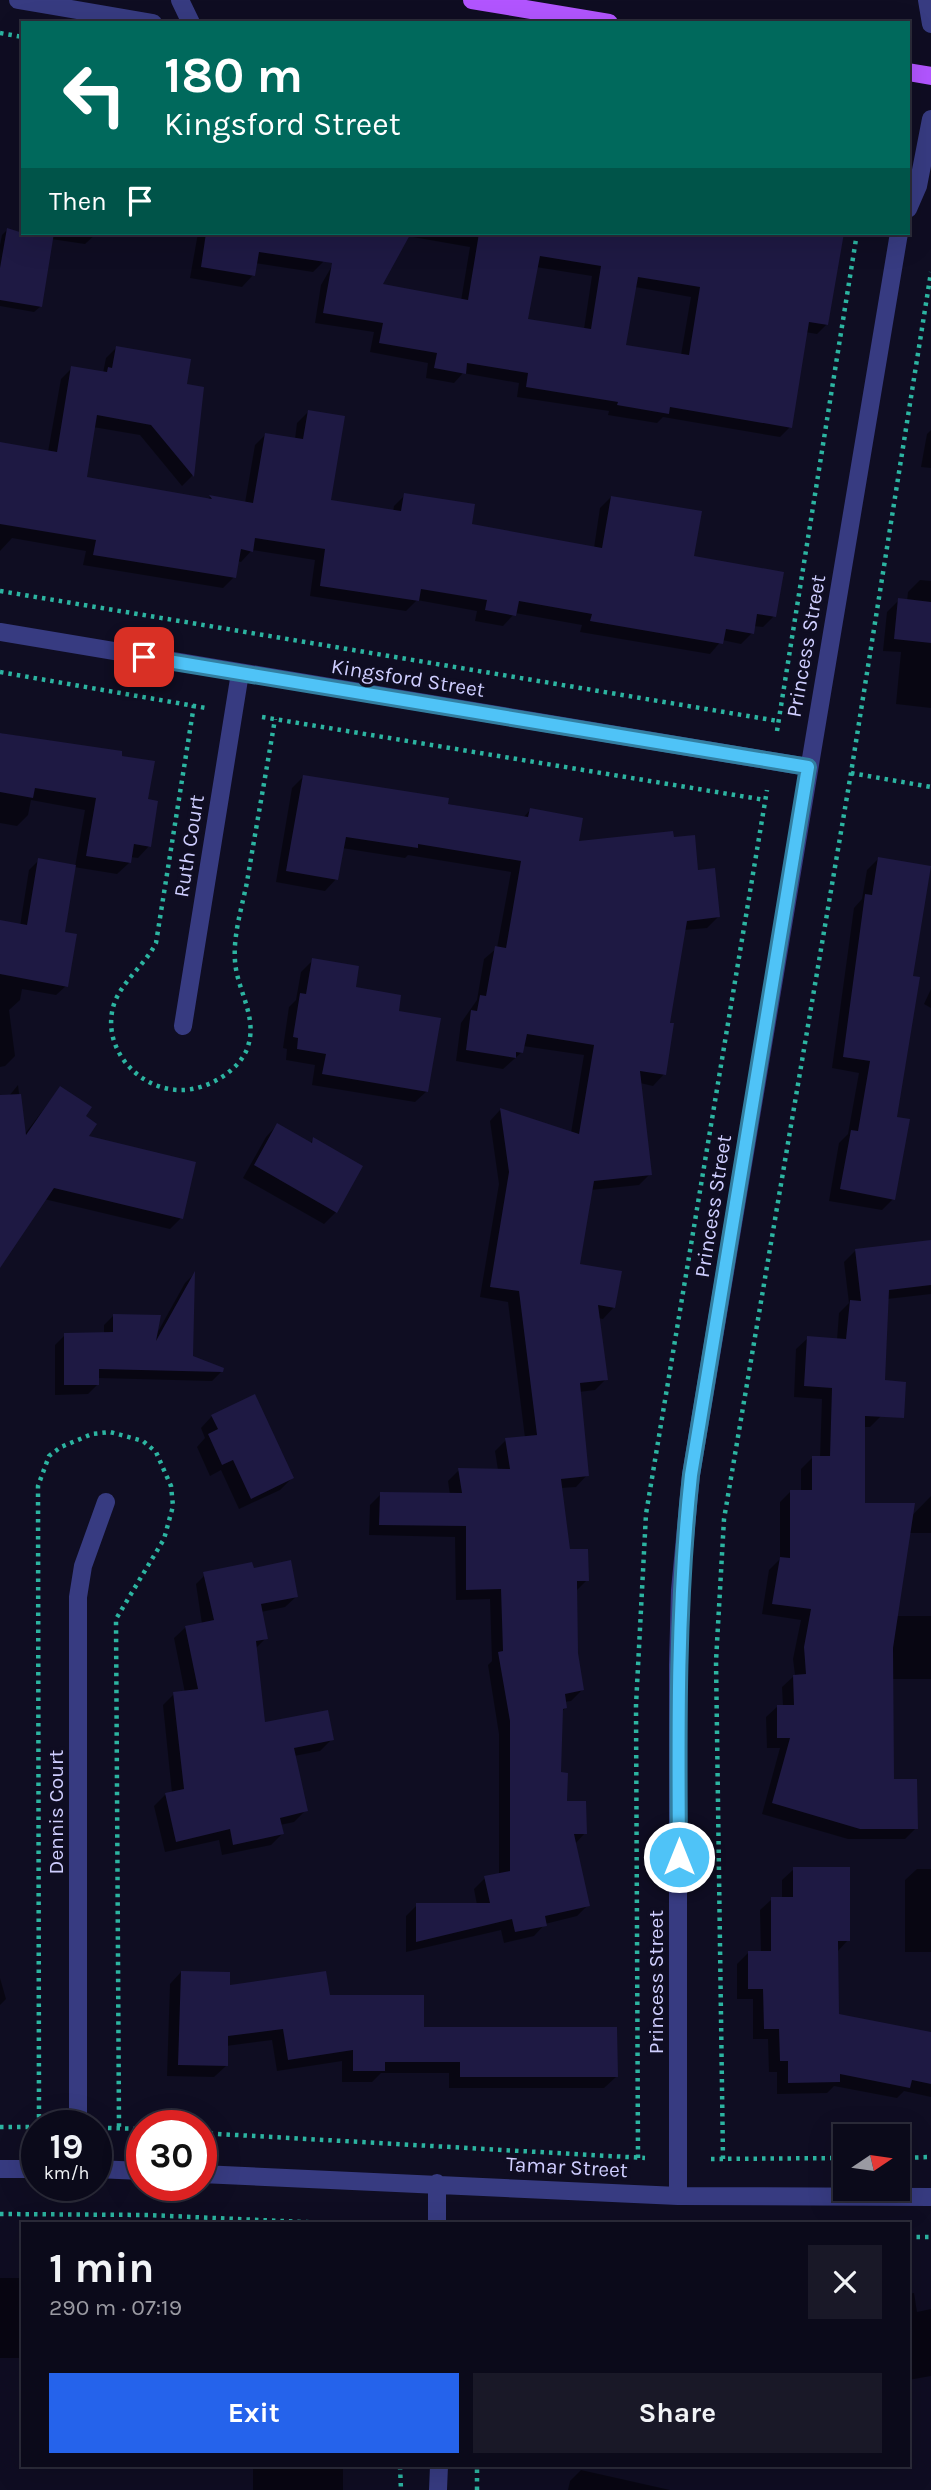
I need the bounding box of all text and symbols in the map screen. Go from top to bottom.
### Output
text: 180 m [164,47,303,104]
icon: left [49,49,140,140]
text: Kingsford Street [164,106,401,143]
icon: arrive [121,182,159,220]
text: Then [49,186,107,217]
street label: Princess Street [782,573,830,719]
pin [114,627,174,687]
icon: arrive [125,638,163,676]
street label: Kingsford Street [329,654,487,702]
street label: Ruth Court [169,793,209,899]
street label: Princess Street [690,1133,736,1279]
street label: Dennis Court [44,1749,68,1874]
position arrow [642,1820,716,1894]
street label: Princess Street [644,1910,668,2054]
speed limit sign: 30 [126,2110,217,2201]
north arrow [833,2124,910,2202]
map controls [833,2124,910,2201]
text: 19 [50,2126,83,2167]
street label: Tamar Street [506,2152,628,2182]
text: km/h [44,2162,89,2184]
text: 1 min [49,2243,154,2293]
button: close [808,2245,882,2319]
text: 290 m · 07:19 [49,2294,182,2321]
button: Exit [49,2373,459,2453]
button: Share [473,2373,882,2453]

